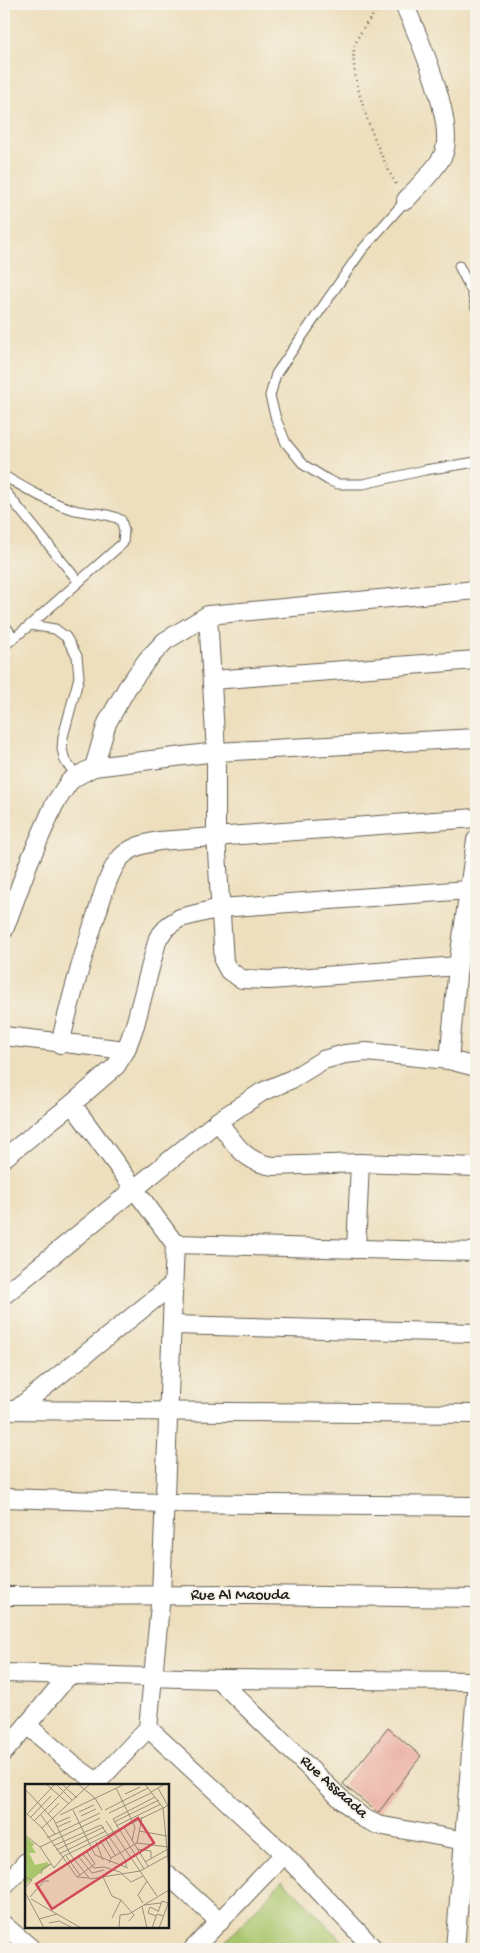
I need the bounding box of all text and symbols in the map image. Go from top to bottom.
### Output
street label: Rue Al Maouda [191,1587,290,1606]
street label: Rue Assaada [295,1752,372,1824]
inset map [25,1784,169,1928]

